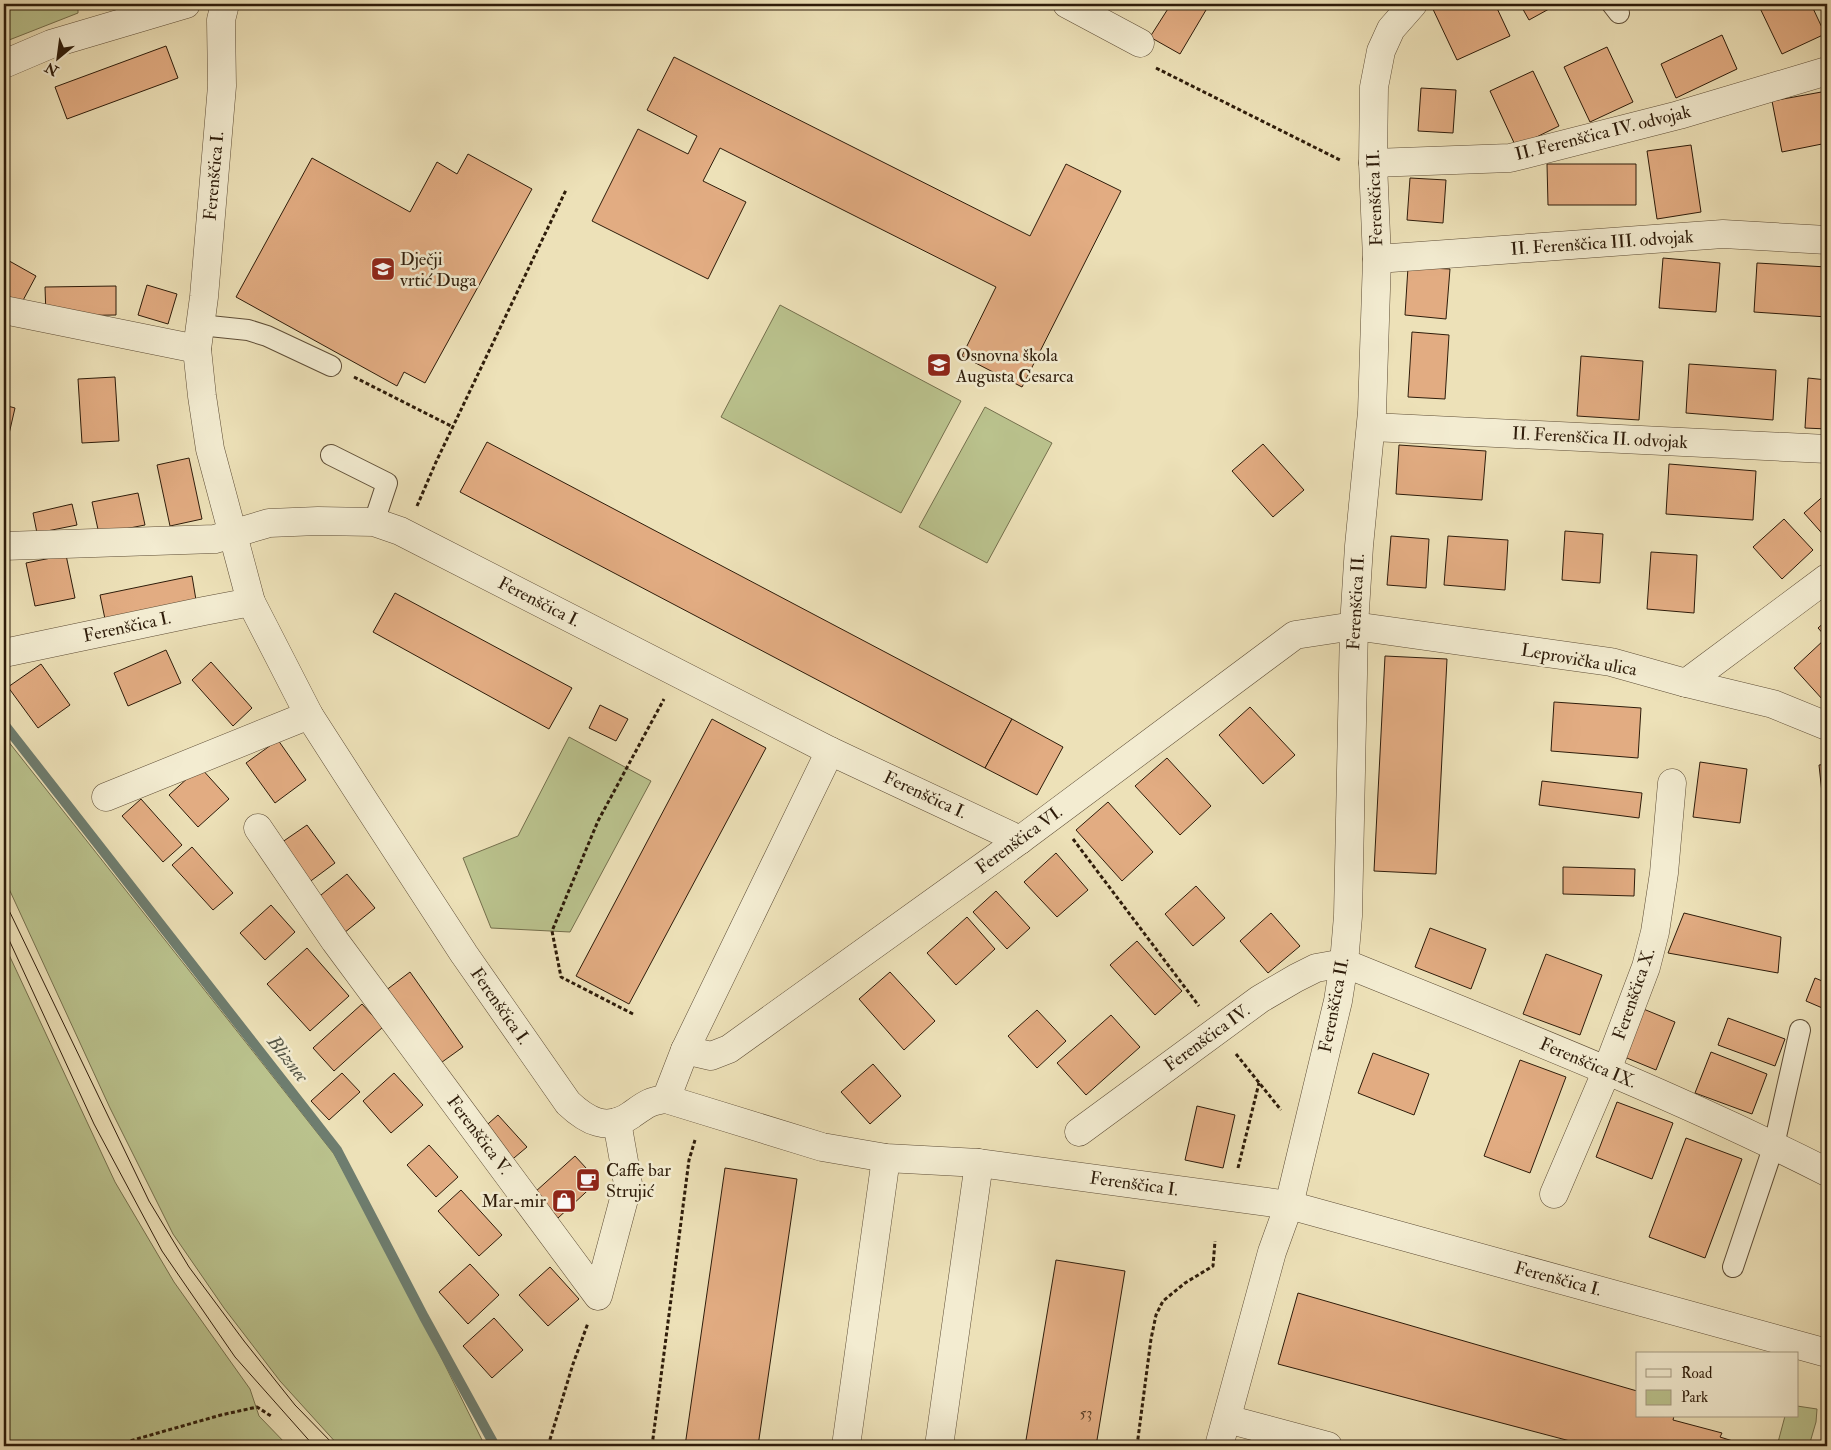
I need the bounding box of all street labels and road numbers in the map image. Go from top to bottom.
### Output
street label: II. Ferenščica IV. odvojak [1513,100,1694,166]
street label: Ferenščica I. [199,131,229,221]
street label: Ferenščica II. [1362,149,1388,247]
street label: II. Ferenščica III. odvojak [1510,225,1695,261]
street label: II. Ferenščica II. odvojak [1511,422,1689,454]
street label: Ferenščica II. [1342,553,1370,651]
street label: Ferenščica I. [494,572,584,632]
street label: Ferenščica I. [81,606,173,648]
street label: Leprovička ulica [1519,638,1639,682]
street label: Ferenščica I. [880,766,970,824]
street label: Ferenščica VI. [971,801,1067,879]
street label: Ferenščica X. [1608,945,1660,1043]
street label: Ferenščica II. [1314,955,1354,1055]
street label: Ferenščica I. [465,963,535,1049]
street label: Ferenščica IV. [1160,999,1254,1077]
street label: Ferenščica IX. [1536,1032,1640,1094]
street label: Ferenščica V. [442,1091,516,1179]
street label: Ferenščica I. [1088,1166,1180,1202]
street label: Ferenščica I. [1512,1256,1604,1302]

